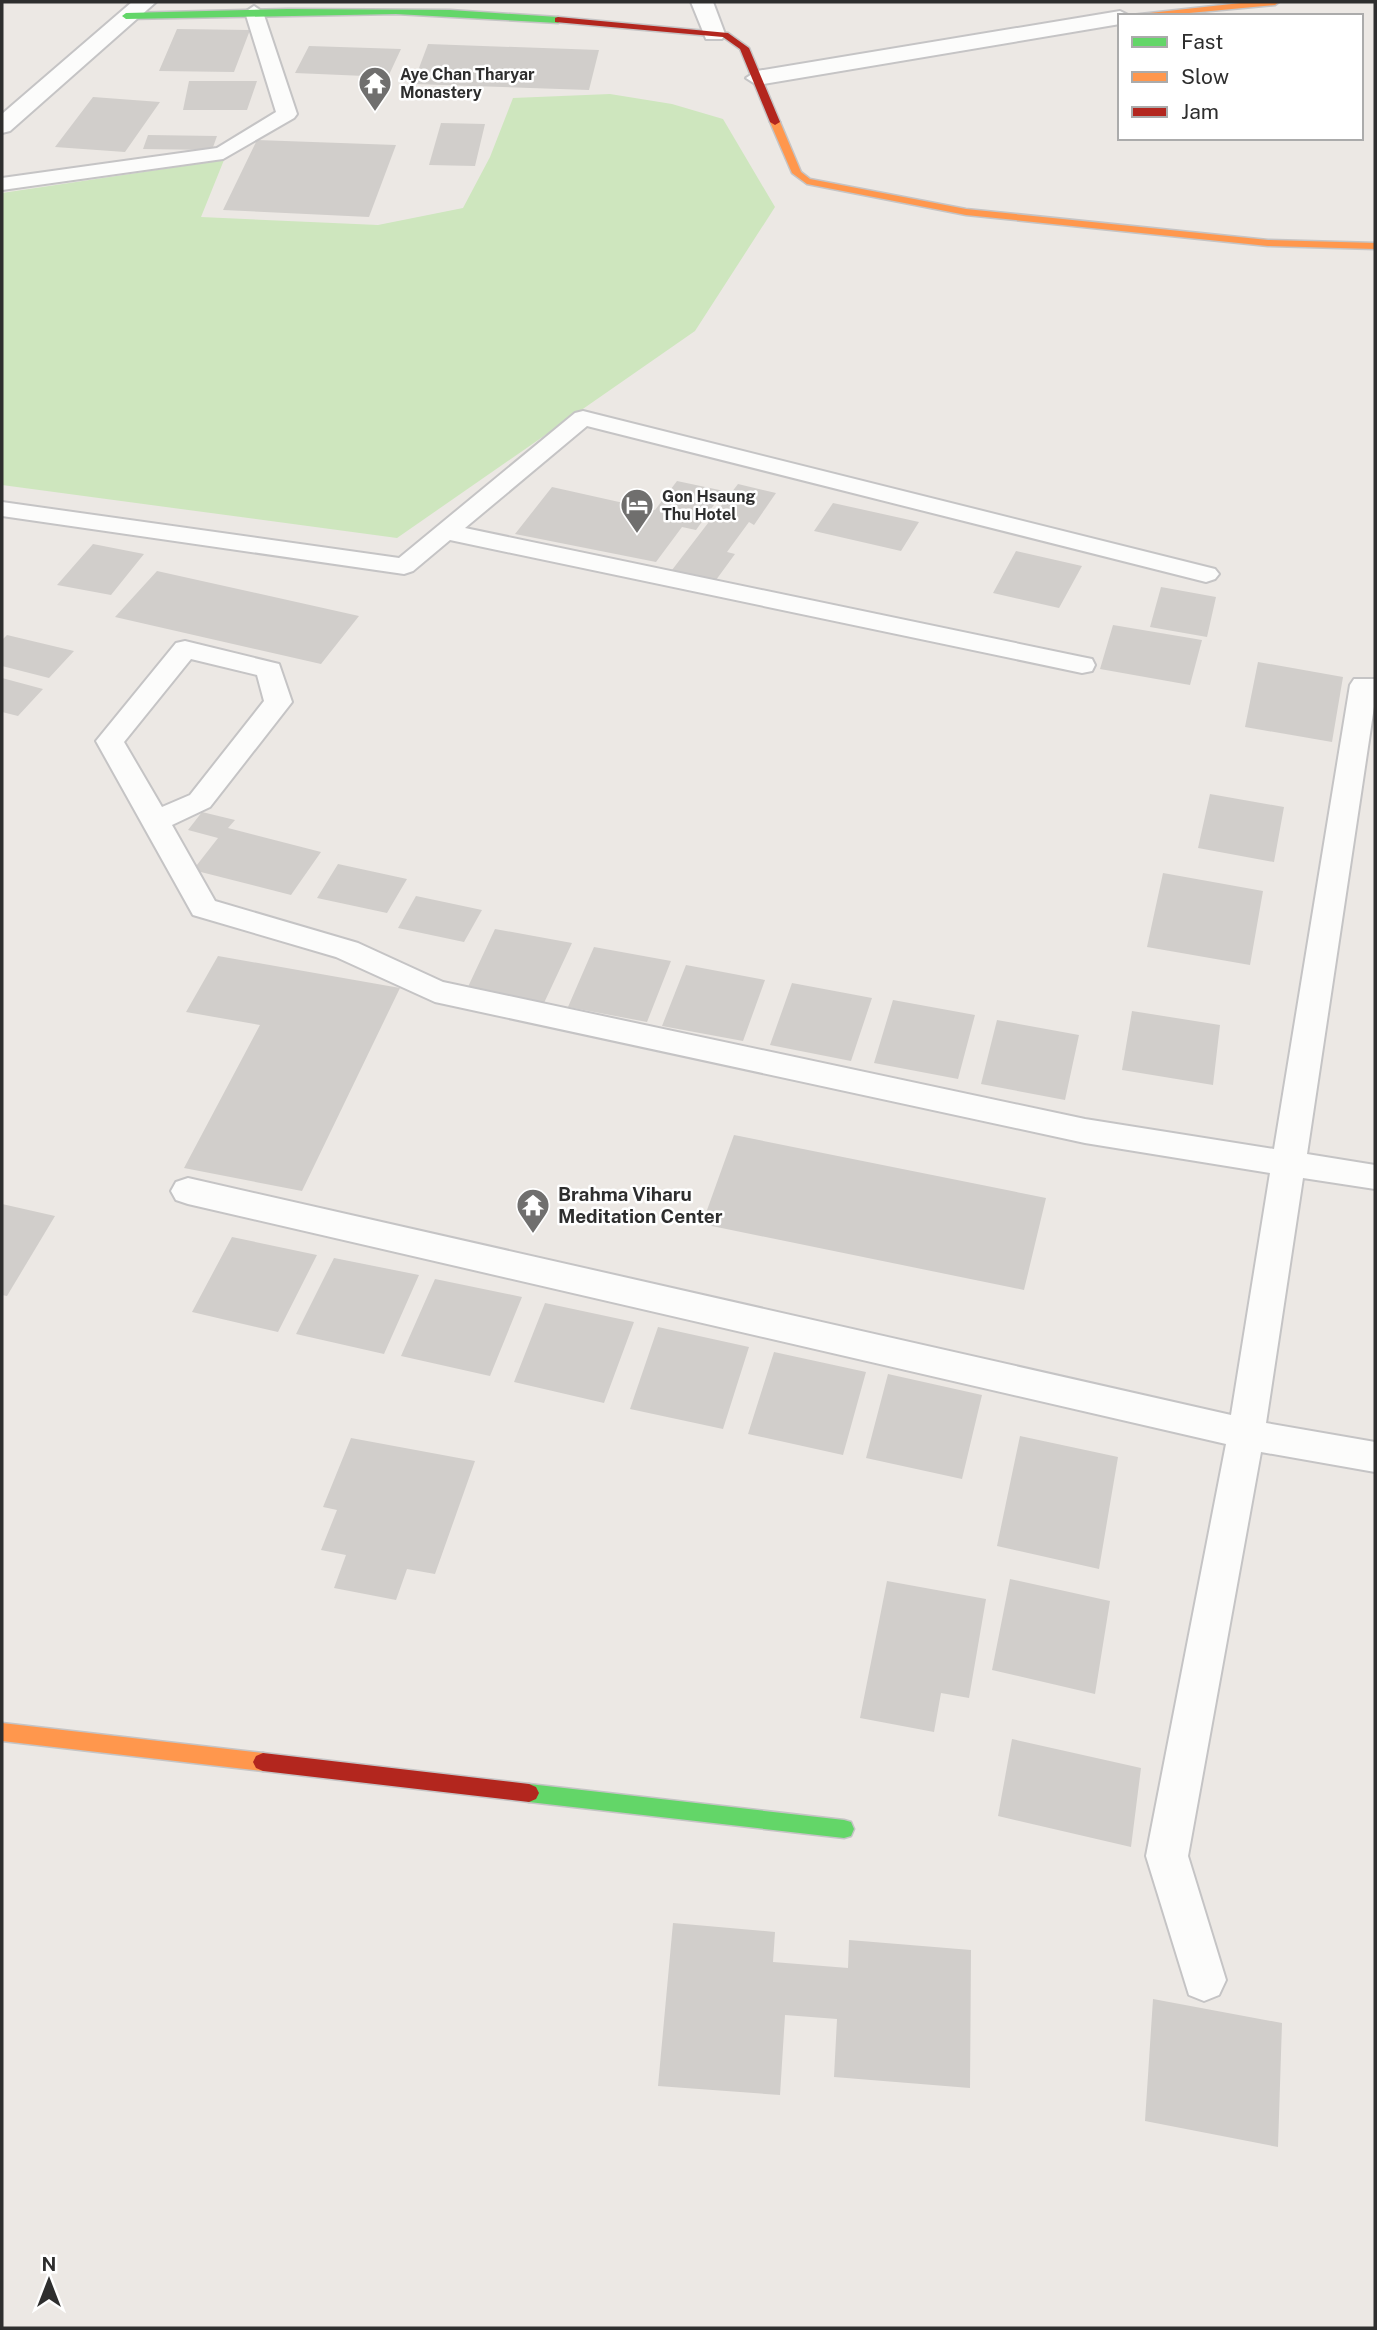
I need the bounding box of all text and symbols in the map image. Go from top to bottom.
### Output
legend [1118,14,1363,140]
text: Fast [1181,29,1223,54]
temple icon: Aye Chan Tharyar Monastery [356,64,394,113]
text: Slow [1181,64,1229,89]
place label: Aye Chan Tharyar Monastery [400,65,535,102]
text: Jam [1181,99,1219,124]
hotel icon: Gon Hsaung Thu Hotel [618,486,656,535]
place label: Gon Hsaung Thu Hotel [662,487,755,524]
place label: Brahma Viharu Meditation Center [558,1183,723,1227]
temple icon: Brahma Viharu Meditation Center [514,1186,552,1235]
north arrow [14,2246,84,2316]
text: N [42,2253,56,2275]

